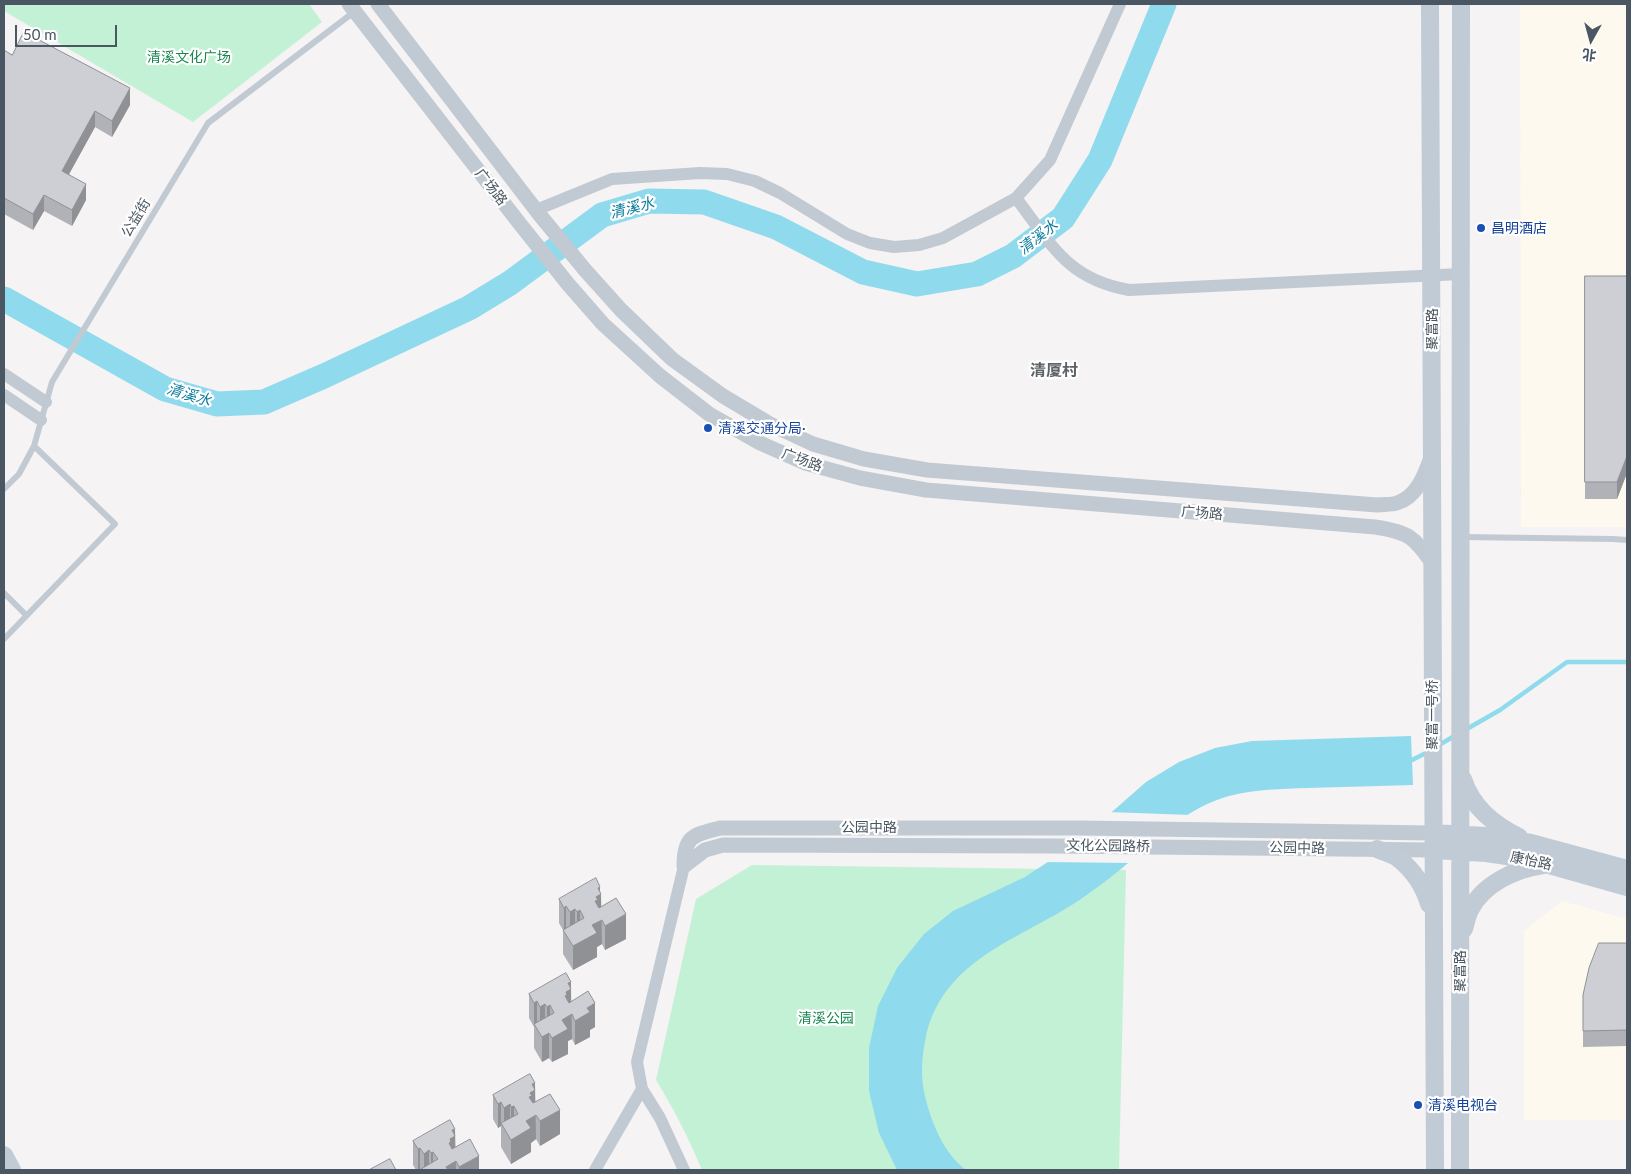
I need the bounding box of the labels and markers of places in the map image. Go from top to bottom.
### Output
place label: 昌明酒店 [1491,220,1547,236]
marker: 昌明酒店 [1475,222,1487,234]
place label: 清溪交通分局· [718,420,806,436]
marker: 清溪交通分局· [702,422,714,434]
place label: 清溪电视台 [1428,1097,1498,1113]
marker: 清溪电视台 [1412,1099,1424,1111]

